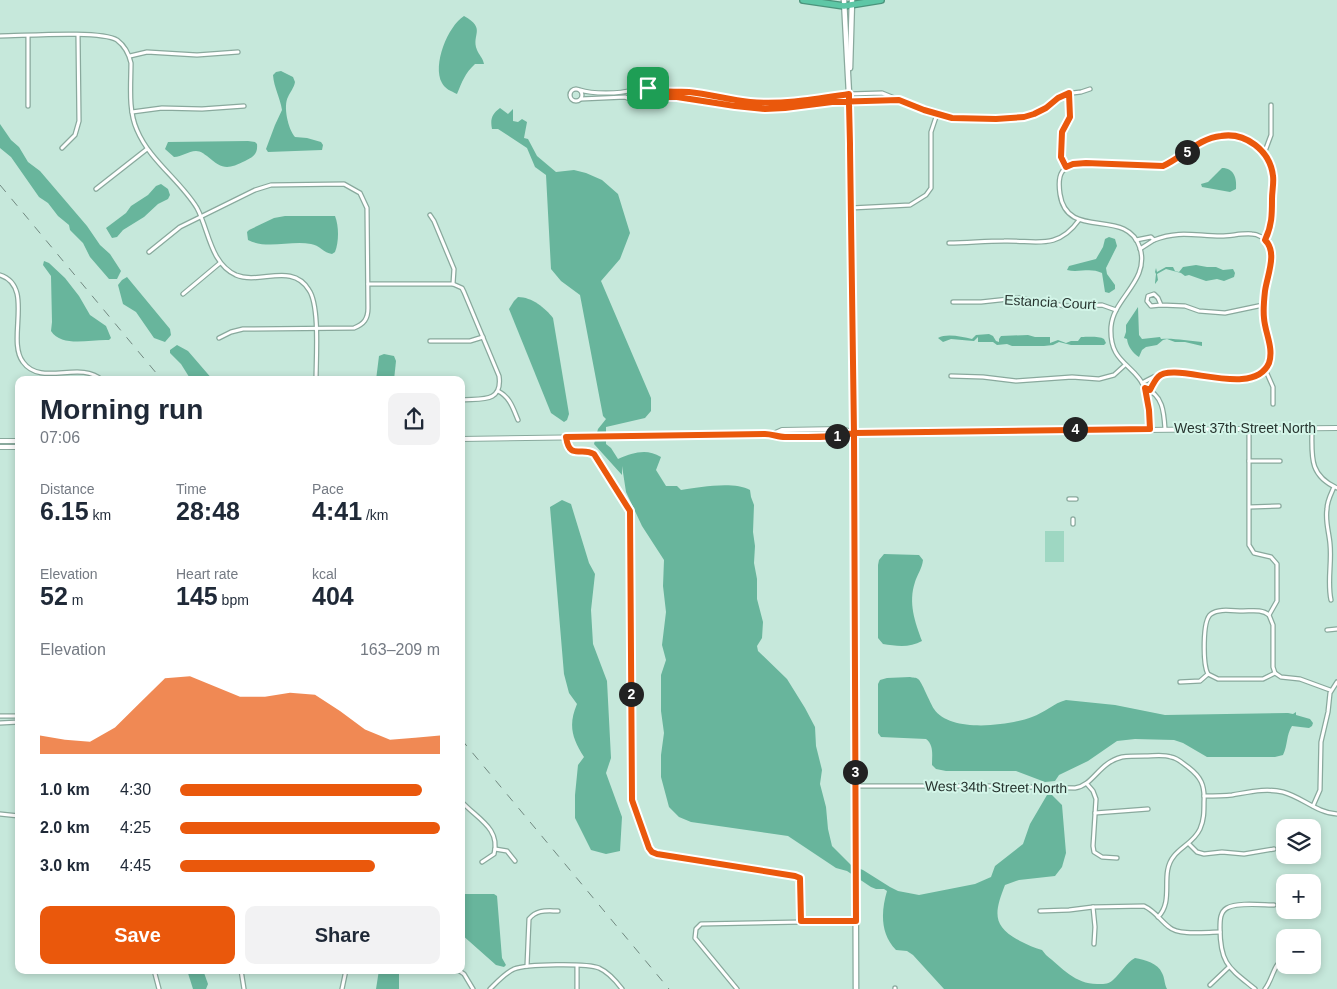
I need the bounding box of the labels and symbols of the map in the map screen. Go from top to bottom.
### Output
pin [627,67,669,109]
pin: 5 [1174,140,1200,164]
street label: Estancia Court [1004,292,1096,312]
pin: 4 [1062,416,1088,442]
street label: West 37th Street North [1174,420,1316,436]
pin: 1 [824,424,850,448]
pin: 2 [618,682,644,706]
pin: 3 [842,760,868,784]
street label: West 34th Street North [925,778,1067,796]

